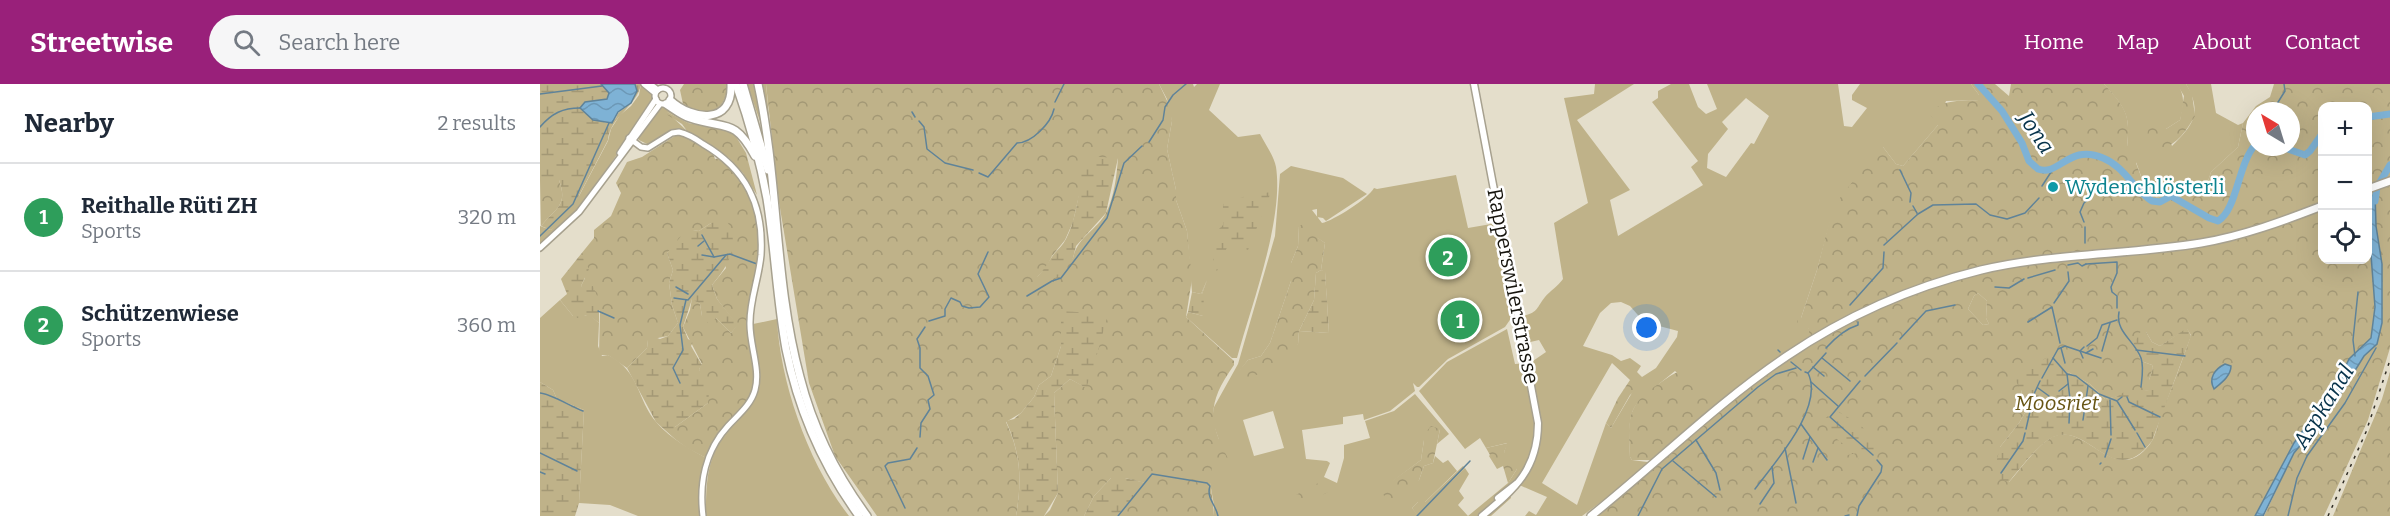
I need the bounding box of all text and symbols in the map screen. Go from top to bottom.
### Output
search box [209,15,629,69]
text: Streetwise [30,26,173,59]
icon: search [230,26,263,59]
text: Search here [278,29,400,56]
text: Home [2024,29,2084,55]
text: Map [2117,29,2159,55]
text: About [2192,29,2252,55]
text: Contact [2285,29,2360,55]
north arrow [2246,102,2300,156]
map controls [2318,102,2372,264]
button: + [2318,102,2372,156]
water label: Jona [2012,104,2060,159]
text: Nearby [24,108,114,139]
text: 2 results [437,111,516,135]
button: − [2318,156,2372,210]
place label: Wydenchlösterli [2065,174,2225,200]
marker: Wydenchlösterli [2046,180,2060,194]
street label: Rapperswilerstrasse [1481,186,1545,386]
text: Reithalle Rüti ZH [81,192,258,219]
text: 1 [39,205,48,229]
text: 320 m [458,205,516,229]
button: locate [2318,210,2372,264]
text: Sports [81,219,141,243]
pin: 2 [1428,234,1468,279]
pin: 1 [1440,298,1480,342]
text: Schützenwiese [81,300,239,327]
text: 2 [38,313,49,337]
text: 360 m [457,313,516,337]
your location [1632,313,1661,342]
text: Sports [81,327,141,351]
water label: Aspkanal [2287,359,2360,454]
park label: Moosriet [2015,390,2100,416]

